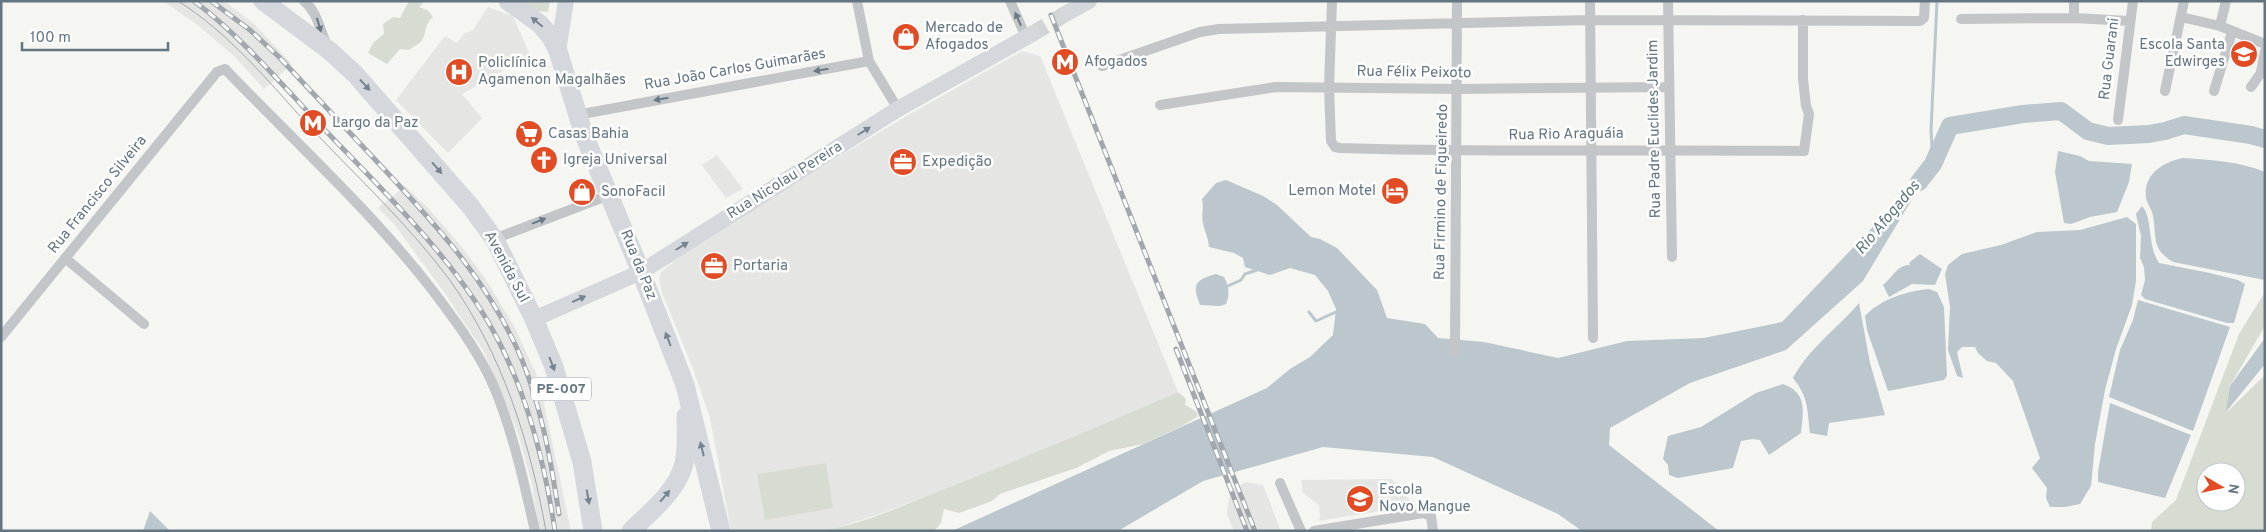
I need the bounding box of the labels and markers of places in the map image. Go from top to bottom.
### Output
place label: Mercado de Afogados [925,19,1003,55]
shop icon: Mercado de Afogados [891,22,921,52]
place label: Escola Santa Edwirges [2139,36,2225,72]
school or university icon: Escola Santa Edwirges [2229,39,2259,69]
metro station icon: Afogados [1050,47,1080,77]
place label: Afogados [1084,53,1148,72]
place label: Policlínica Agamenon Magalhães [478,54,626,90]
hospital icon: Policlínica Agamenon Magalhães [444,57,474,87]
metro station icon: Largo da Paz [298,108,328,138]
place label: Largo da Paz [332,114,419,133]
supermarket icon: Casas Bahia [514,119,544,149]
place label: Casas Bahia [548,125,629,144]
church icon: Igreja Universal [529,145,559,175]
office icon: Expedição [888,147,918,177]
place label: Igreja Universal [563,151,667,170]
place label: Expedição [922,153,992,172]
hotel icon: Lemon Motel [1380,176,1410,206]
shop icon: SonoFacil [567,177,597,207]
place label: Lemon Motel [1288,182,1376,201]
place label: SonoFacil [601,183,666,202]
office icon: Portaria [699,251,729,281]
place label: Portaria [733,257,788,276]
place label: Escola Novo Mangue [1379,481,1471,517]
school or university icon: Escola Novo Mangue [1345,484,1375,514]

